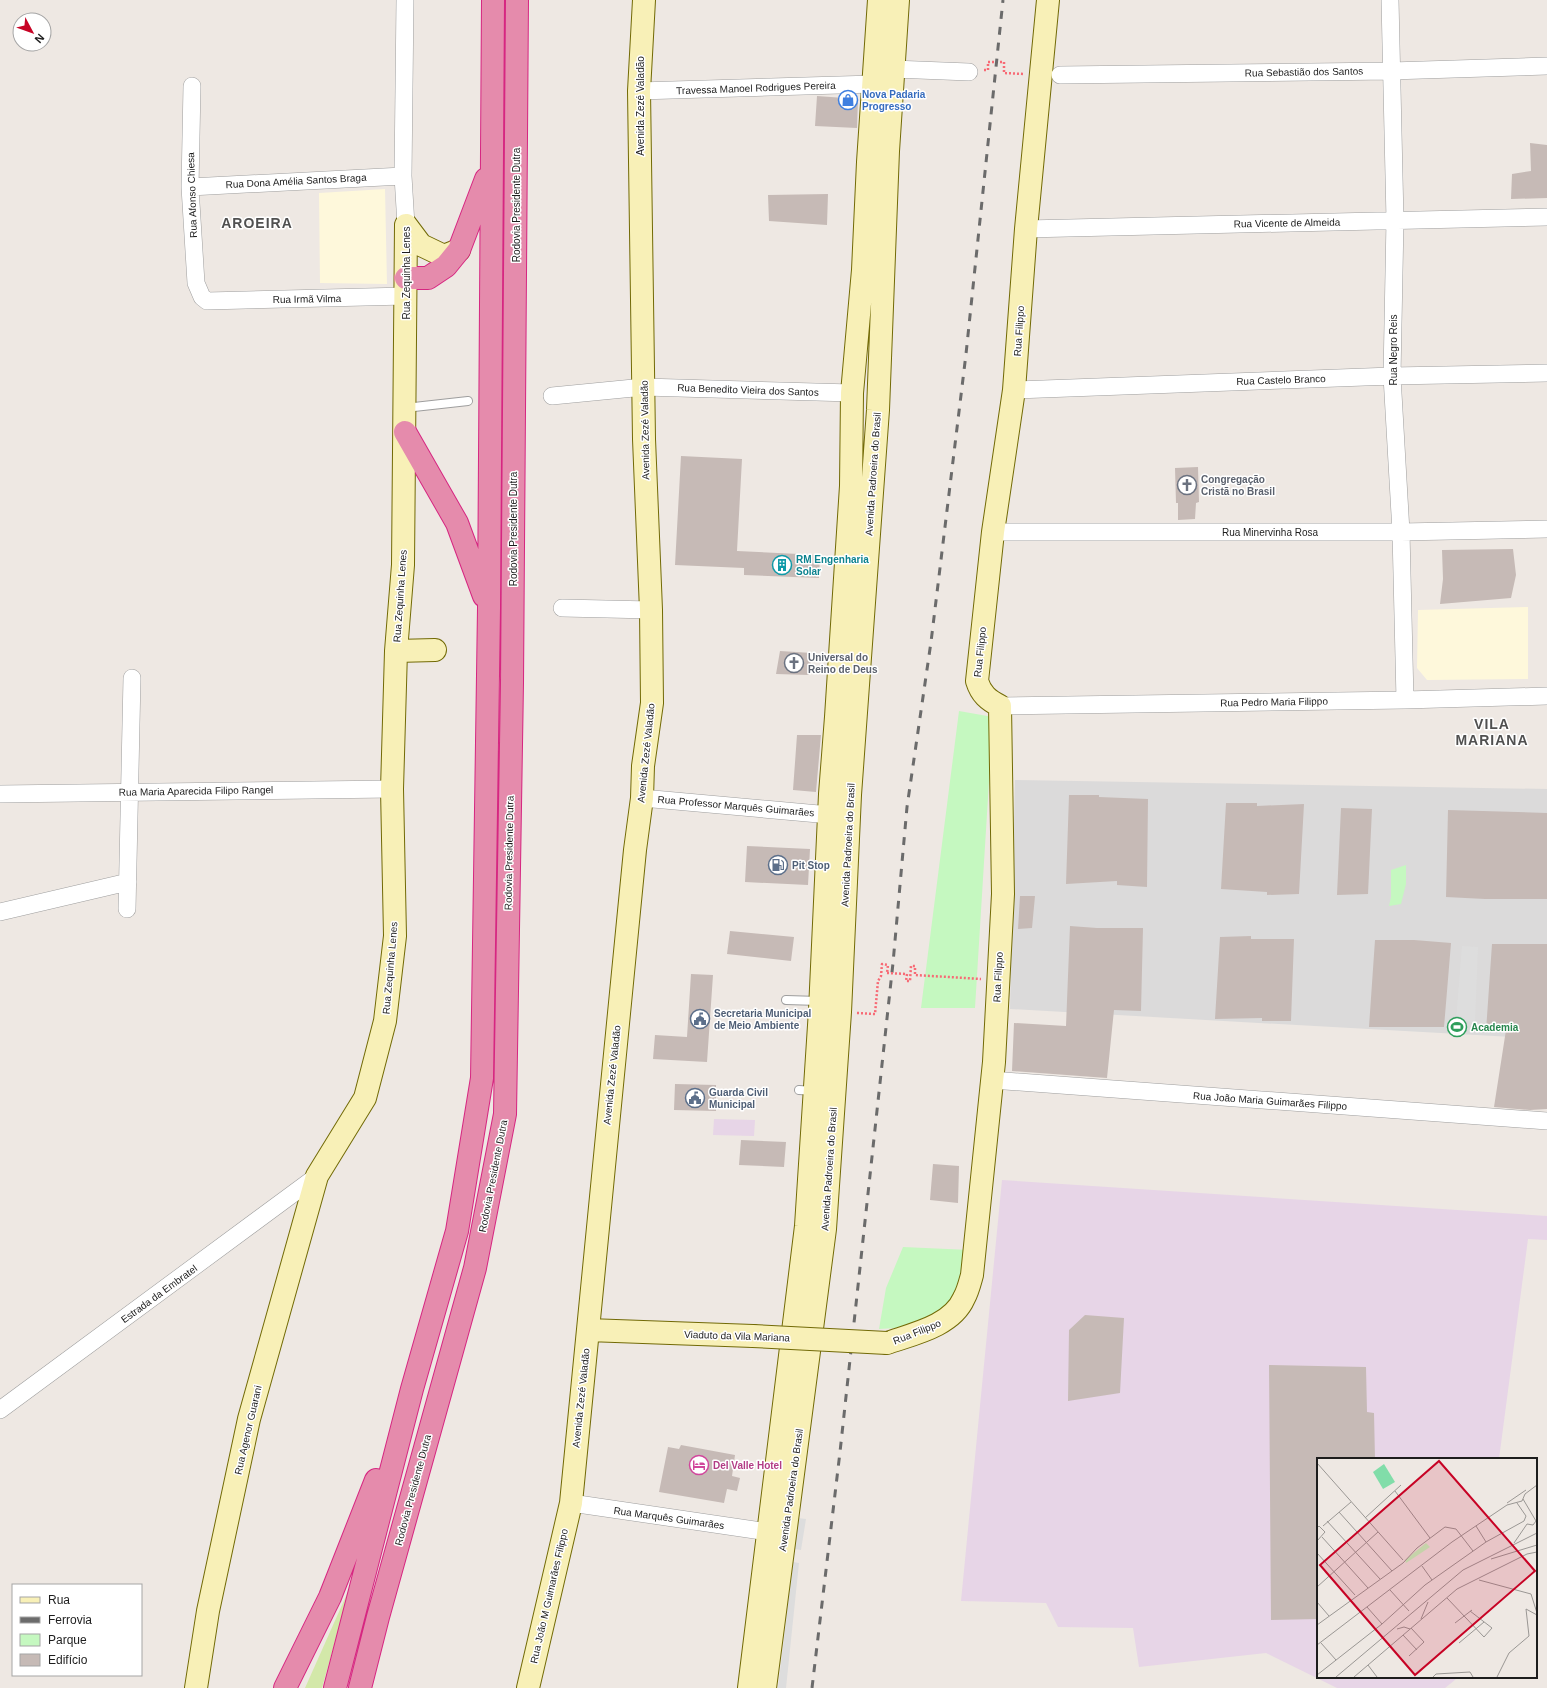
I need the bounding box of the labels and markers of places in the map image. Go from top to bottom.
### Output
shop icon: Nova Padaria Progresso [837,89,859,111]
place label: Nova Padaria Progresso [862,89,926,112]
church icon: Congregação Cristã no Brasil [1176,474,1198,496]
place label: Congregação Cristã no Brasil [1201,474,1275,497]
building icon: RM Engenharia Solar [771,554,793,576]
place label: RM Engenharia Solar [796,554,869,577]
church icon: Universal do Reino de Deus [783,652,805,674]
place label: Universal do Reino de Deus [808,652,878,675]
fuel station icon: Pit Stop [767,854,789,876]
place label: Pit Stop [792,860,830,871]
public building icon: Secretaria Municipal de Meio Ambiente [689,1008,711,1030]
place label: Secretaria Municipal de Meio Ambiente [714,1008,811,1031]
sports icon: Academia [1446,1016,1468,1038]
place label: Academia [1471,1022,1519,1033]
public building icon: Guarda Civil Municipal [684,1087,706,1109]
place label: Guarda Civil Municipal [709,1087,768,1110]
hotel icon: Del Valle Hotel [688,1454,710,1476]
place label: Del Valle Hotel [713,1460,782,1471]

